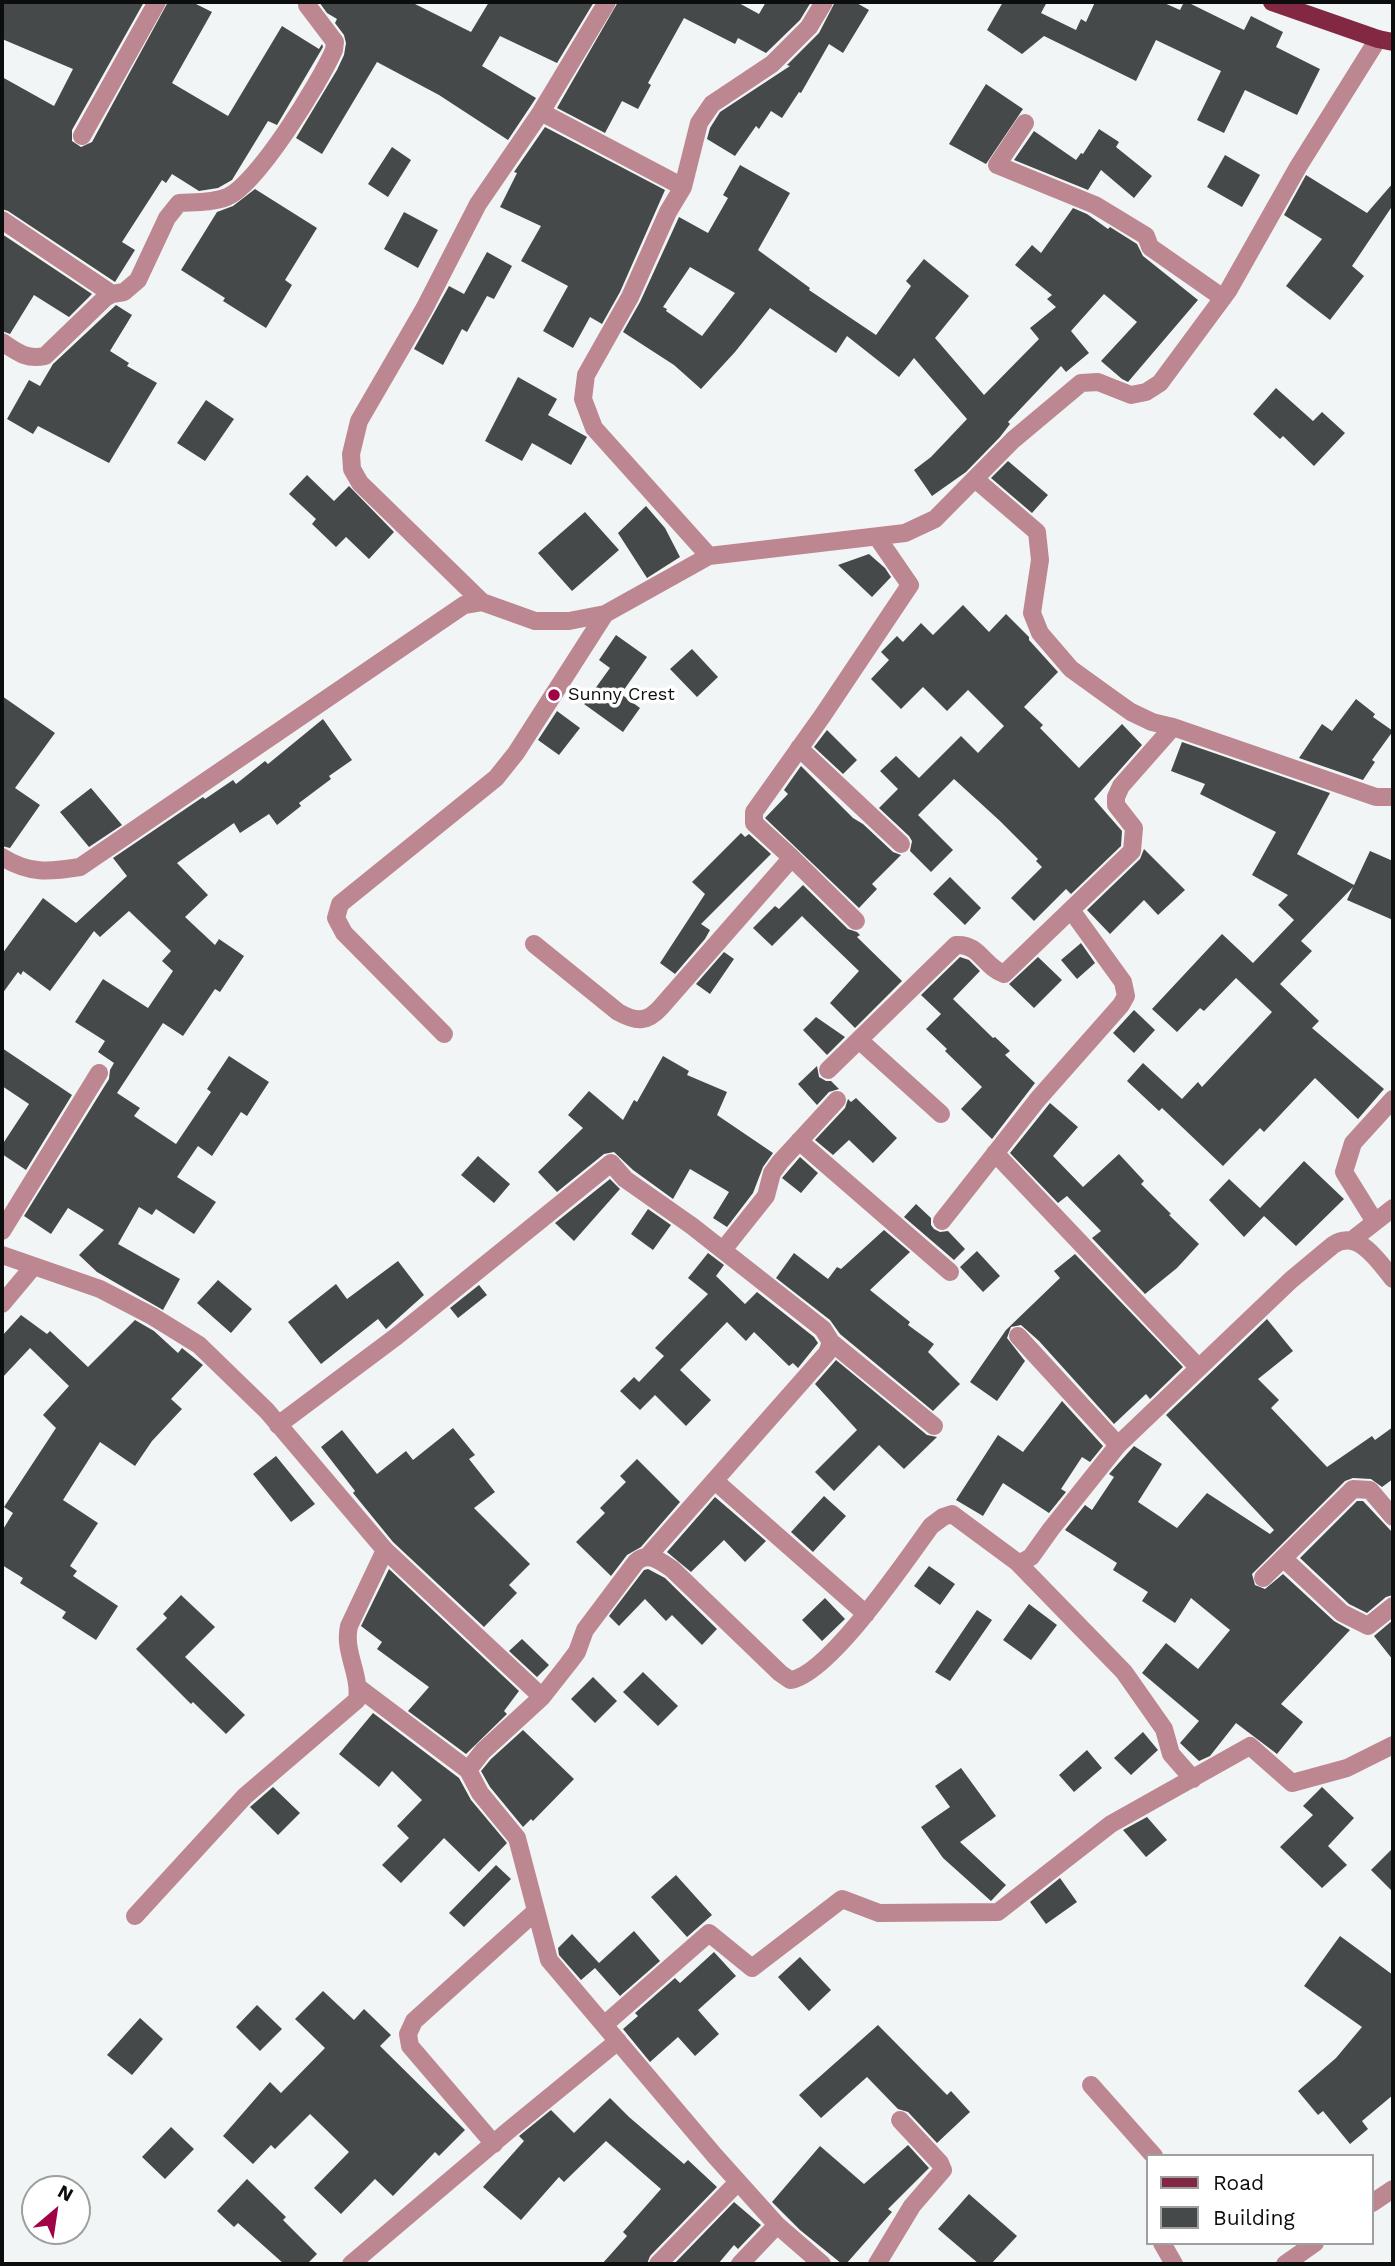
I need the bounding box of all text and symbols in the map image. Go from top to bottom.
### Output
place label: Sunny Crest [568,684,675,706]
marker: Sunny Crest [546,687,562,703]
legend [1146,2154,1374,2245]
text: Road [1213,2170,1264,2195]
north arrow [21,2175,91,2245]
text: N [54,2179,77,2206]
text: Building [1213,2205,1295,2230]

